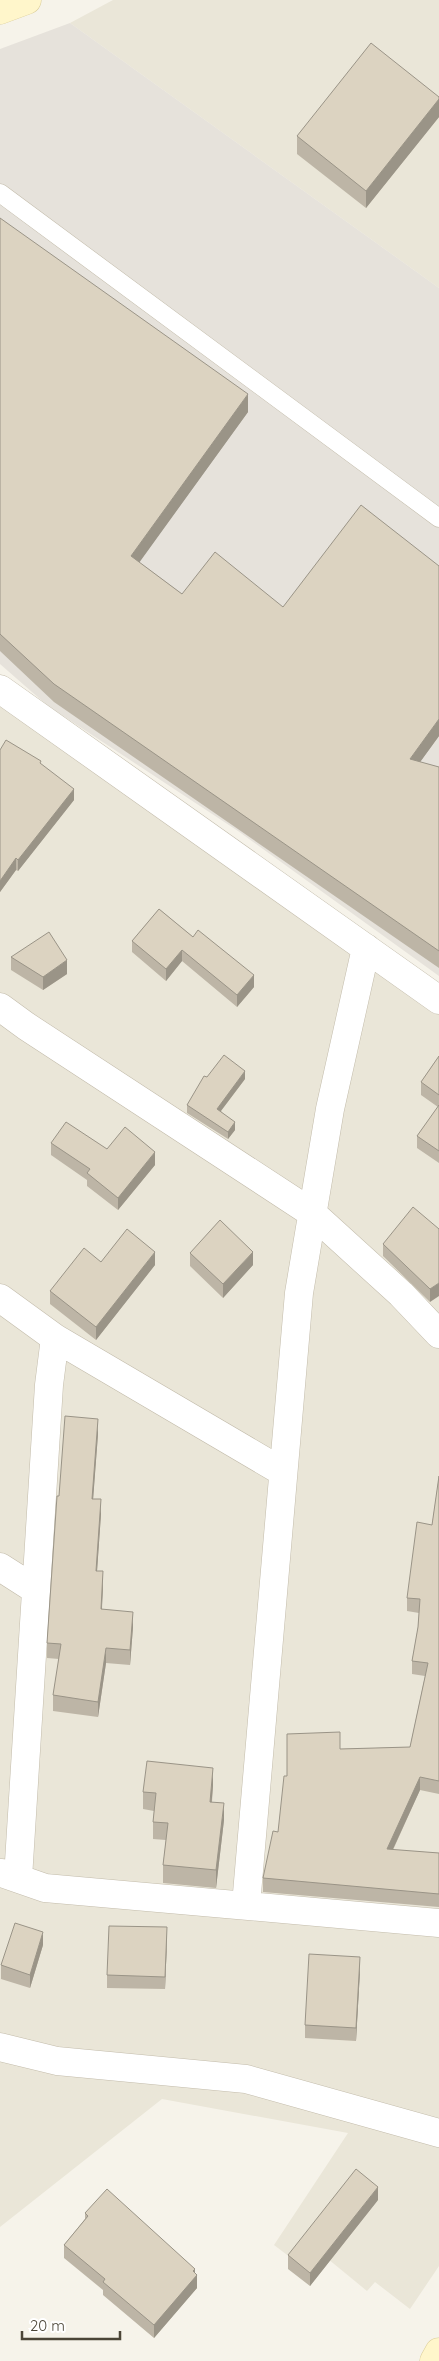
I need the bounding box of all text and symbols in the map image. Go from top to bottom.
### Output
scale bar [22,2308,120,2340]
text: 20 m [30,2316,65,2335]

